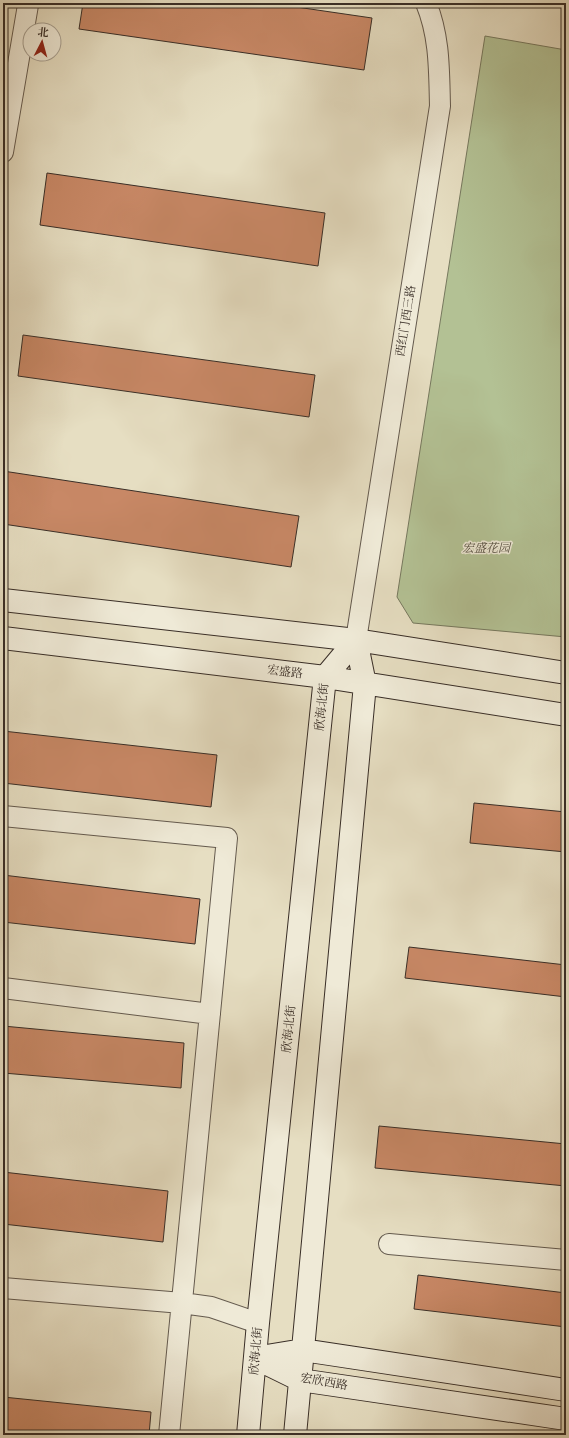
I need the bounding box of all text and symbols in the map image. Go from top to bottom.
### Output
north arrow [22,22,62,62]
text: 北 [37,26,49,41]
street label: 西红门西三路 [393,284,419,358]
park label: 宏盛花园 [462,541,512,556]
street label: 宏盛路 [266,662,304,682]
street label: 欣海北街 [312,681,332,732]
street label: 欣海北街 [279,1003,299,1054]
street label: 欣海北街 [246,1325,266,1376]
street label: 宏欣西路 [299,1370,349,1394]

